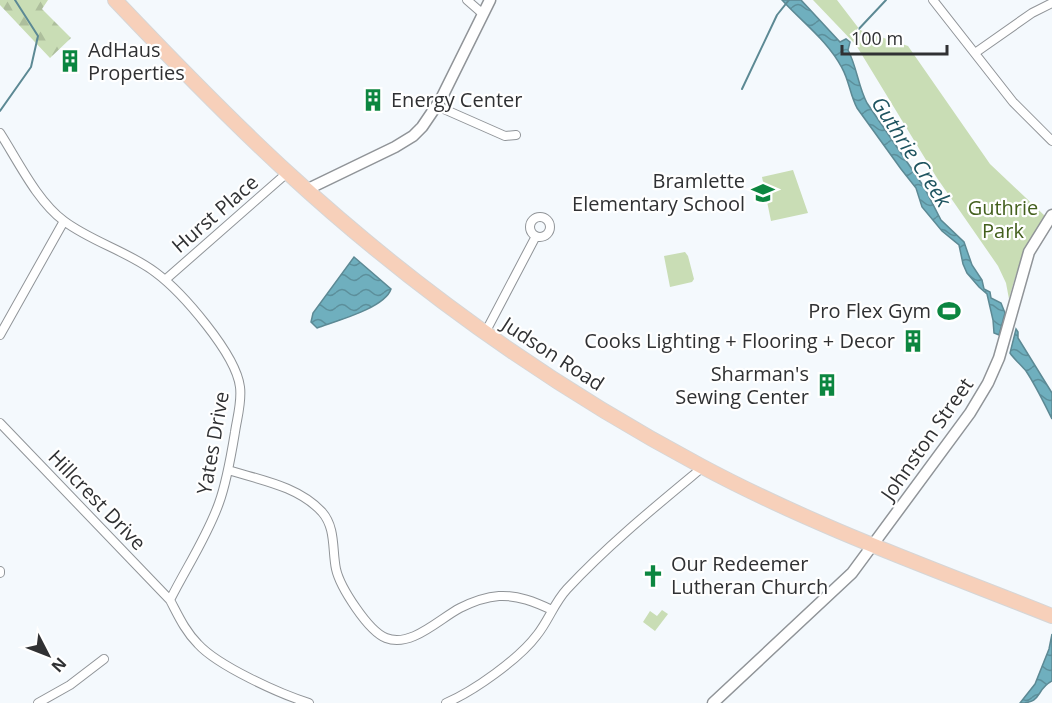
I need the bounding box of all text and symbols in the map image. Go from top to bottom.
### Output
scale bar [842,18,947,56]
text: 100 m [851,26,903,50]
place label: AdHaus Properties [88,36,185,86]
building icon: AdHaus Properties [57,48,83,74]
place label: Energy Center [391,86,522,113]
building icon: Energy Center [360,87,386,113]
water label: Guthrie Creek [866,91,958,213]
place label: Bramlette Elementary School [572,167,745,217]
street label: Hurst Place [166,169,264,259]
school or university icon: Bramlette Elementary School [750,180,776,206]
park label: Guthrie Park [968,194,1038,244]
place label: Pro Flex Gym [808,297,931,324]
sports icon: Pro Flex Gym [936,298,962,324]
street label: Judson Road [495,309,610,397]
place label: Cooks Lighting + Flooring + Decor [584,327,895,354]
building icon: Cooks Lighting + Flooring + Decor [900,328,926,354]
place label: Sharman's Sewing Center [675,360,809,410]
building icon: Sharman's Sewing Center [814,372,840,398]
street label: Johnston Street [873,372,979,507]
street label: Yates Drive [190,389,235,497]
street label: Hillcrest Drive [43,444,152,556]
place label: Our Redeemer Lutheran Church [671,550,828,600]
church icon: Our Redeemer Lutheran Church [640,563,666,589]
north arrow [18,625,78,685]
text: N [47,653,72,677]

